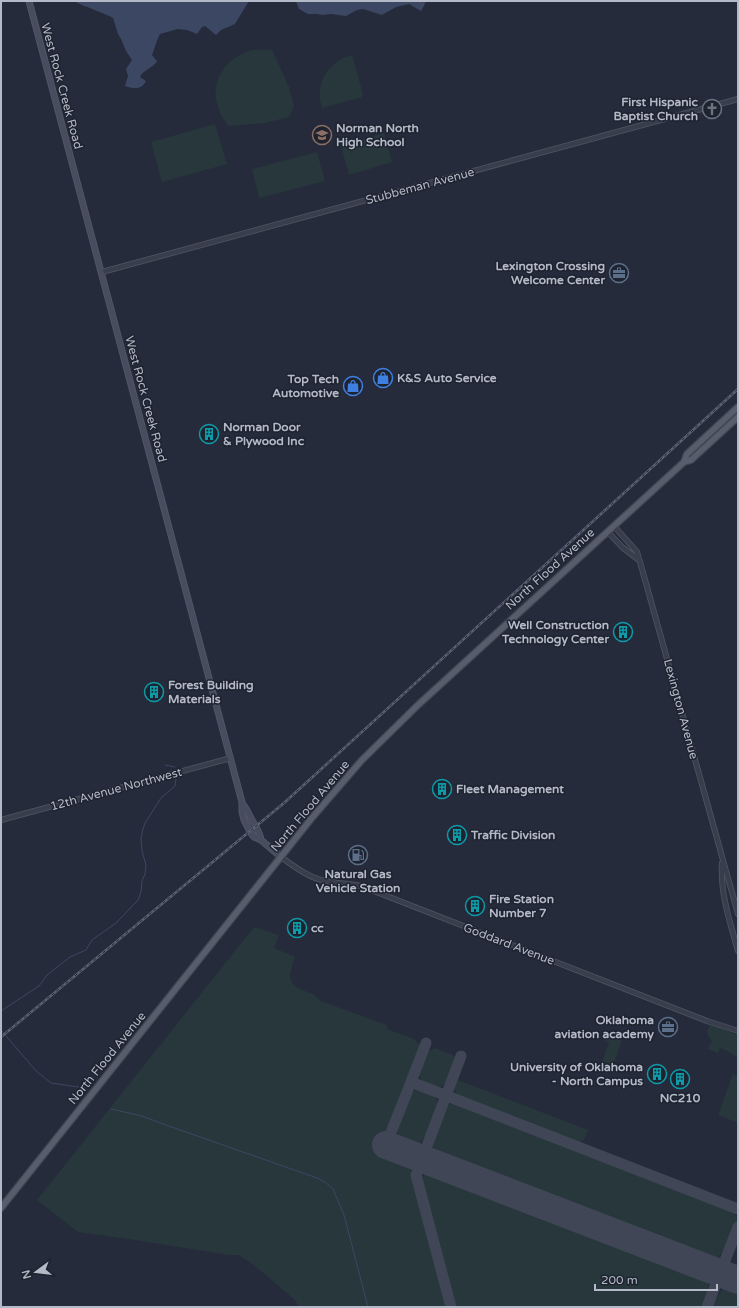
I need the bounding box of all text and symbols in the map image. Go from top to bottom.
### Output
street label: West Rock Creek Road [38,22,86,150]
place label: First Hispanic Baptist Church [613,95,699,124]
church icon: First Hispanic Baptist Church [701,98,723,120]
place label: Norman North High School [336,121,419,150]
school or university icon: Norman North High School [311,124,333,146]
street label: Stubbeman Avenue [364,165,476,207]
place label: Lexington Crossing Welcome Center [495,259,605,287]
office icon: Lexington Crossing Welcome Center [608,262,630,284]
street label: West Rock Creek Road [122,335,170,463]
shop icon: K&S Auto Service [372,367,394,389]
place label: K&S Auto Service [397,371,497,385]
place label: Top Tech Automotive [272,372,339,400]
shop icon: Top Tech Automotive [342,375,364,397]
place label: Norman Door & Plywood Inc [223,420,305,449]
building icon: Norman Door & Plywood Inc [198,423,220,445]
street label: North Flood Avenue [503,525,597,613]
place label: Well Construction Technology Center [501,618,609,647]
building icon: Well Construction Technology Center [612,621,634,643]
street label: Lexington Avenue [661,657,701,761]
place label: Forest Building Materials [168,678,254,706]
building icon: Forest Building Materials [143,681,165,703]
street label: North Flood Avenue [268,757,352,854]
street label: 12th Avenue Northwest [49,765,184,813]
building icon: Fleet Management [431,778,453,800]
place label: Fleet Management [456,782,564,797]
building icon: Traffic Division [446,824,468,846]
place label: Traffic Division [470,828,555,842]
fuel station icon: Natural Gas Vehicle Station [347,844,369,866]
place label: Natural Gas Vehicle Station [316,867,400,895]
place label: Fire Station Number 7 [489,892,554,920]
building icon: Fire Station Number 7 [464,895,486,917]
building icon: cc [286,917,308,939]
street label: Goddard Avenue [462,920,557,968]
place label: cc [311,921,324,935]
street label: North Flood Avenue [65,1009,149,1107]
place label: Oklahoma aviation academy [555,1013,655,1042]
office icon: Oklahoma aviation academy [657,1016,679,1038]
place label: University of Oklahoma - North Campus [510,1060,643,1089]
building icon: University of Oklahoma - North Campus [646,1063,668,1085]
building icon: NC210 [669,1068,691,1090]
place label: NC210 [660,1091,701,1105]
north arrow [16,1252,56,1292]
scale bar [595,1266,717,1292]
text: N [19,1269,34,1280]
text: 200 m [601,1273,638,1287]

